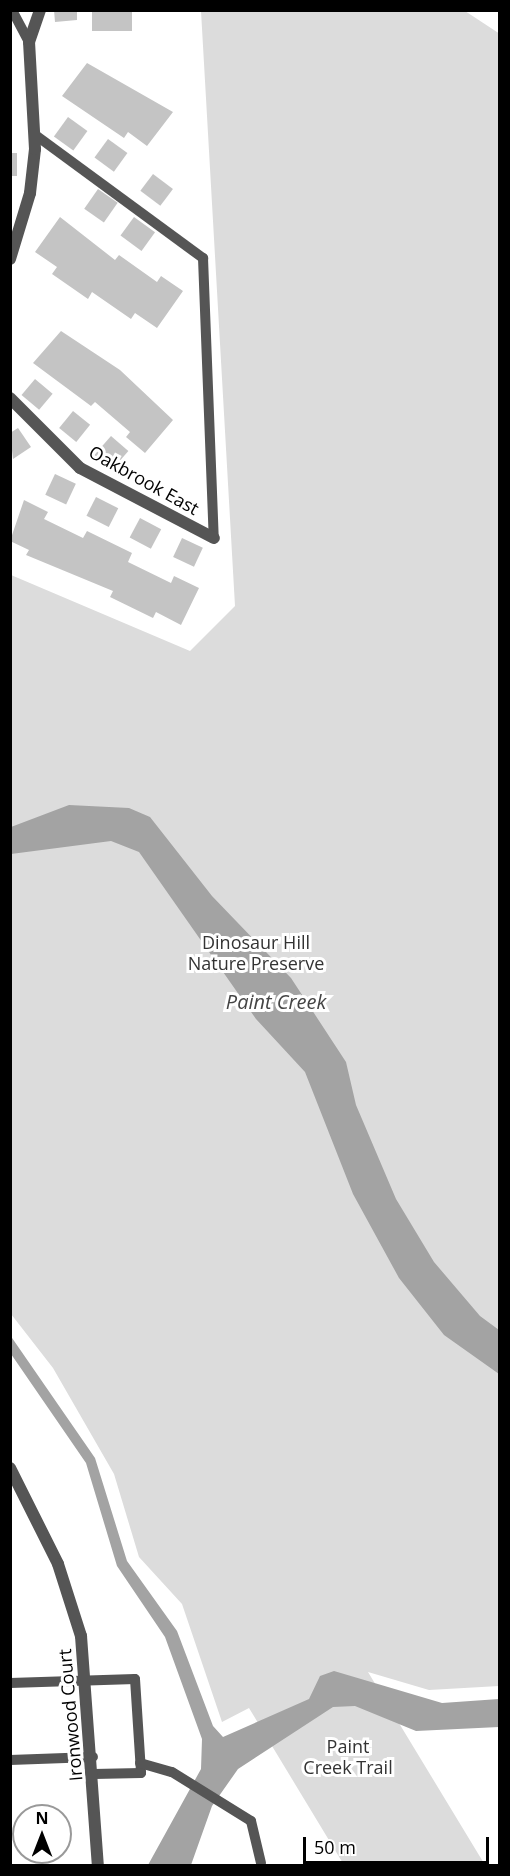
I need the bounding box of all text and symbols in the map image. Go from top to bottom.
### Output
street label: Oakbrook East [85,441,203,519]
park label: Dinosaur Hill Nature Preserve [188,932,324,974]
water label: Paint Creek [226,989,326,1013]
street label: Ironwood Court [53,1648,87,1782]
park label: Paint Creek Trail [303,1736,393,1778]
north arrow [12,1804,72,1864]
text: N [35,1807,49,1829]
scale bar [306,1825,492,1863]
text: 50 m [314,1835,356,1859]

